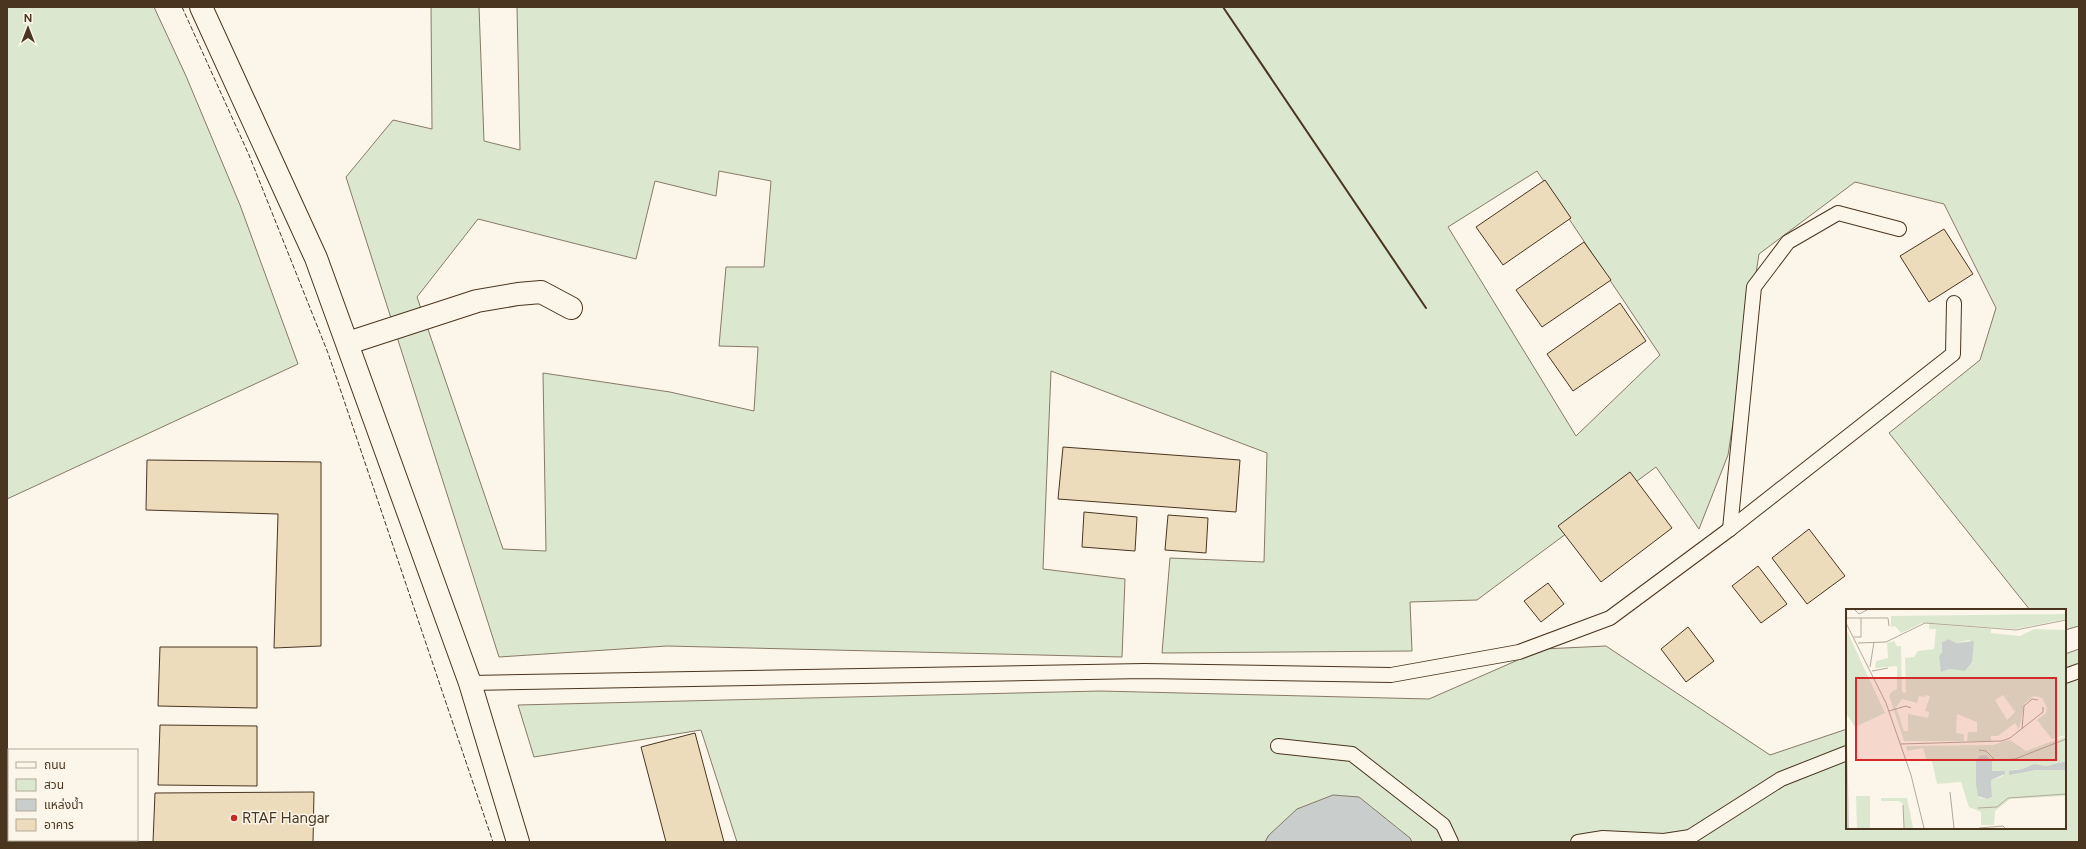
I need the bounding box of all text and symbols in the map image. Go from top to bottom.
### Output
north arrow [8,8,48,48]
text: N [24,12,32,25]
inset map [1846,609,2066,829]
legend [8,749,138,841]
text: ถนน [44,758,66,772]
text: สวน [44,778,64,792]
text: แหล่งน้ำ [44,796,83,812]
place label: RTAF Hangar [242,809,329,827]
marker: RTAF Hangar [229,813,239,823]
text: อาคาร [44,818,74,832]

